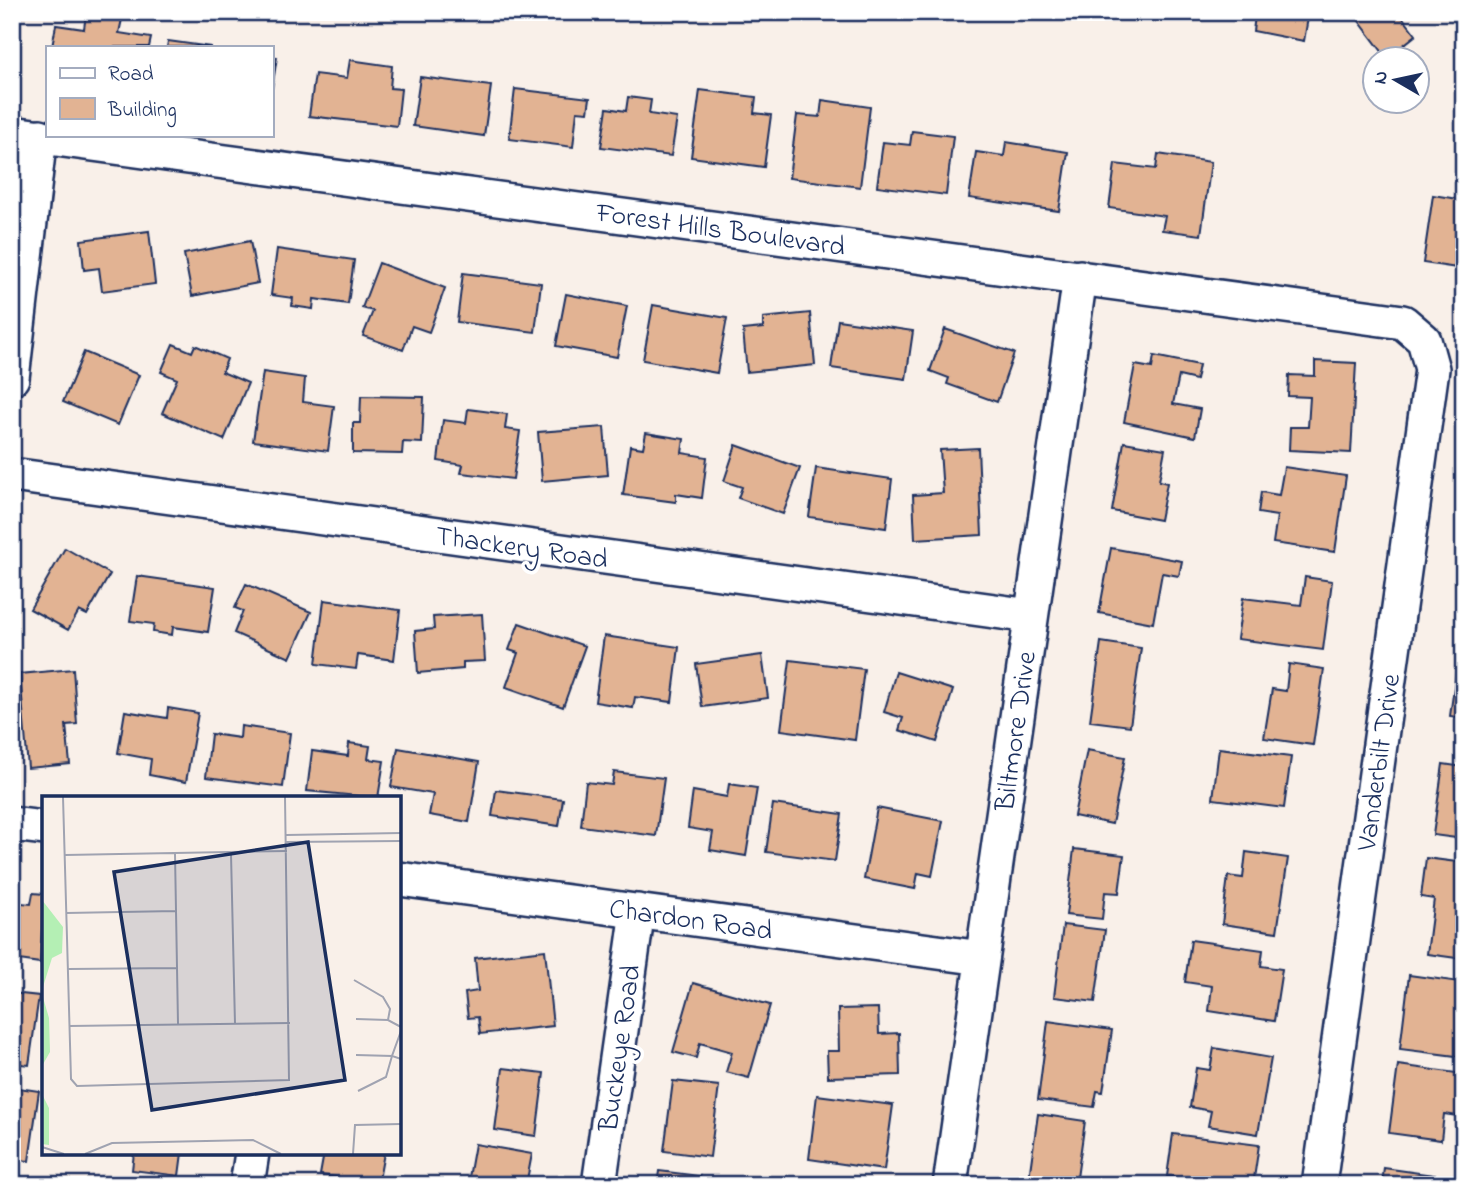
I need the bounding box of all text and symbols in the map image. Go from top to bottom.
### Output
legend [46,46,273,136]
north arrow [1360,46,1430,116]
text: Road [108,60,154,90]
text: N [1367,69,1396,86]
text: Building [107,96,177,128]
street label: Forest Hills Boulevard [592,194,848,269]
street label: Thackery Road [433,517,611,582]
street label: Biltmore Drive [986,648,1049,815]
street label: Vanderbilt Drive [1348,671,1413,855]
inset map [42,796,401,1155]
street label: Chardon Road [606,890,775,953]
street label: Buckeye Road [589,962,653,1136]

